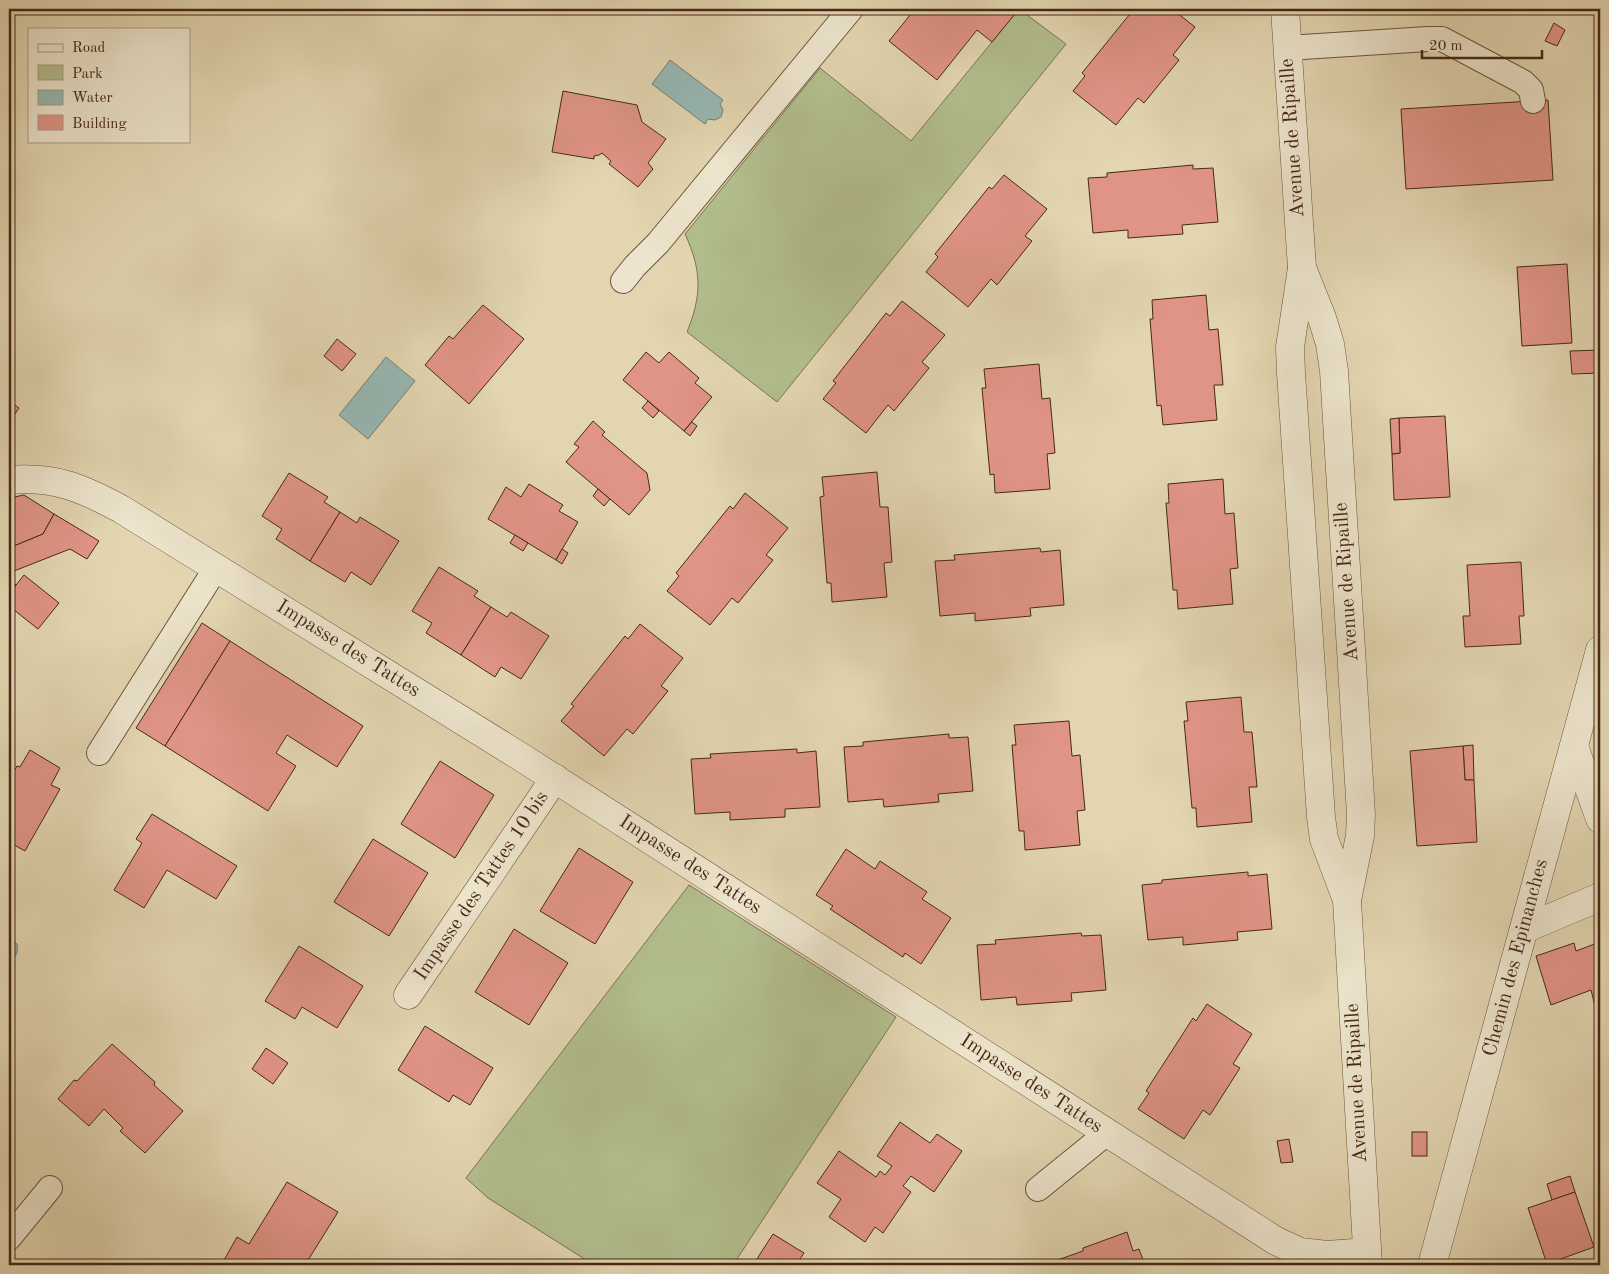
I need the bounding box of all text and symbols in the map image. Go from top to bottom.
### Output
legend [28,28,190,142]
scale bar [1422,28,1542,60]
text: 20 m [1429,39,1463,54]
text: Road [72,41,106,56]
street label: Avenue de Ripaille [1277,58,1309,218]
text: Park [72,67,103,82]
text: Water [72,91,113,106]
text: Building [72,117,127,132]
street label: Avenue de Ripaille [1331,502,1363,662]
street label: Impasse des Tattes [273,597,423,701]
street label: Impasse des Tattes 10 bis [411,788,553,984]
street label: Impasse des Tattes [615,812,765,918]
street label: Chemin des Epinanches [1480,857,1552,1059]
street label: Avenue de Ripaille [1343,1003,1371,1163]
street label: Impasse des Tattes [956,1031,1106,1137]

